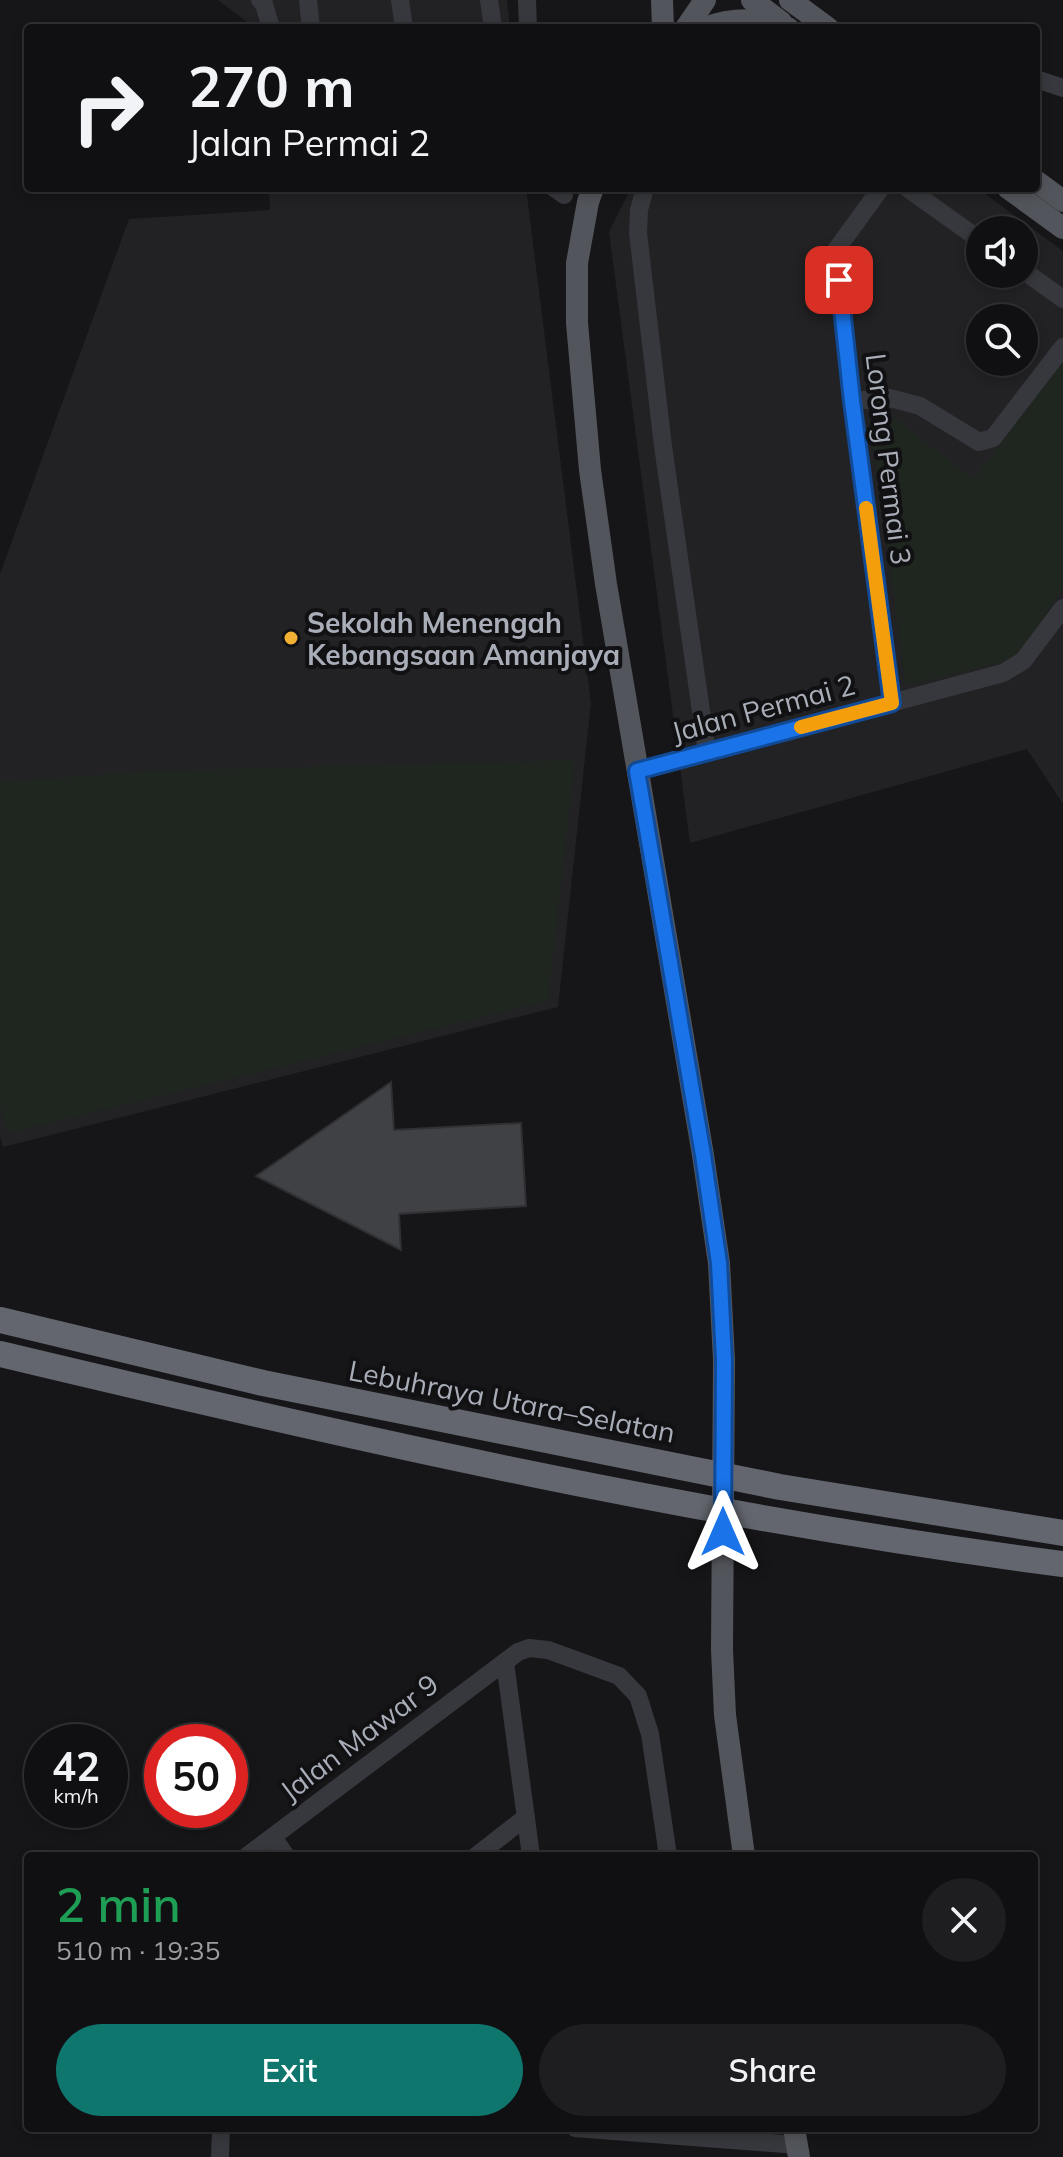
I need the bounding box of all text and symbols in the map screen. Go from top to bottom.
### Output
text: 270 m [188,51,355,121]
icon: right [56,56,160,160]
text: Jalan Permai 2 [188,120,430,165]
map controls [966,216,1038,376]
button: sound [966,216,1038,288]
pin [805,246,873,314]
icon: arrive [817,258,861,302]
button: search [966,304,1038,376]
street label: Lorong Permai 3 [859,351,919,567]
place label: Sekolah Menengah Kebangsaan Amanjaya [307,605,620,672]
marker: Sekolah Menengah Kebangsaan Amanjaya [282,629,300,647]
street label: Jalan Permai 2 [668,667,858,749]
street label: Lebuhraya Utara–Selatan [346,1352,678,1450]
position arrow [681,1490,765,1574]
street label: Jalan Mawar 9 [273,1666,445,1808]
speed limit sign: 50 [144,1724,248,1828]
text: 42 [52,1741,100,1791]
text: km/h [53,1783,99,1808]
text: 2 min [56,1874,181,1934]
button: close [922,1878,1006,1962]
text: 510 m · 19:35 [56,1934,220,1967]
button: Exit [56,2024,523,2116]
button: Share [539,2024,1006,2116]

